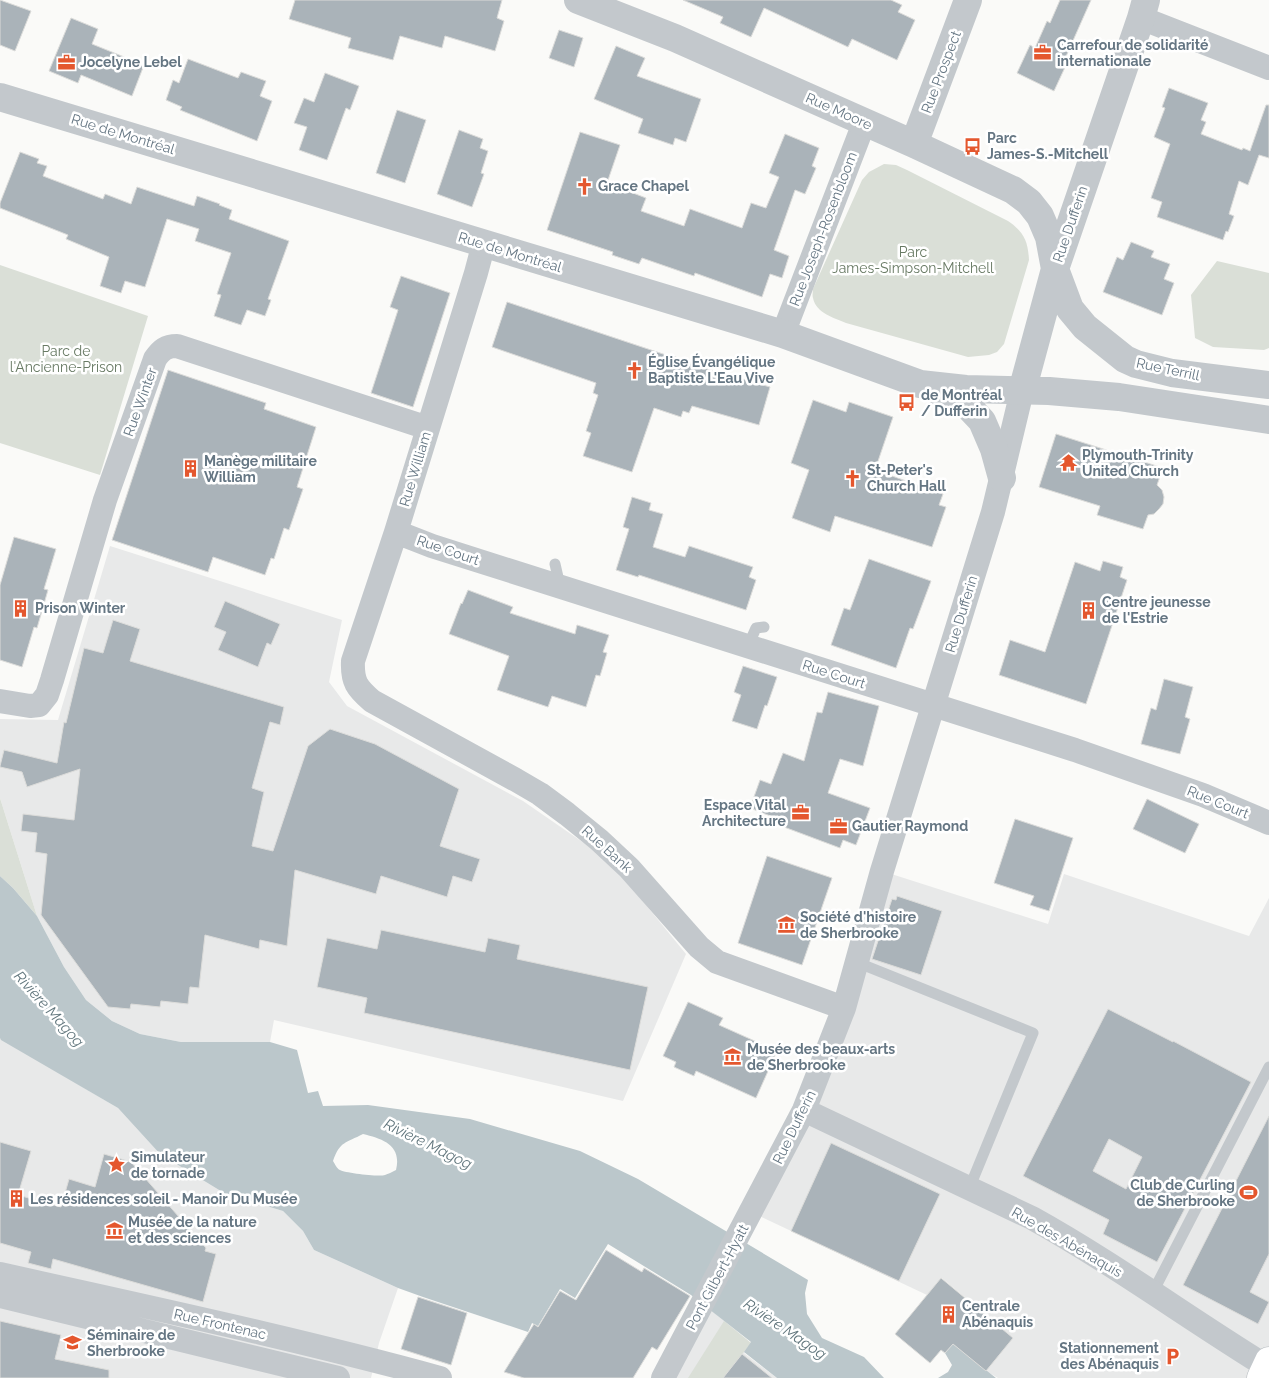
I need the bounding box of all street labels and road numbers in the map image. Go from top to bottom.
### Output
street label: Rue Prospect [918,28,964,115]
street label: Rue Moore [803,89,875,133]
street label: Rue de Montréal [69,111,177,157]
street label: Rue Joseph-Rosenbloom [786,150,860,308]
street label: Rue Dufferin [1049,184,1091,264]
street label: Rue de Montréal [456,229,564,275]
street label: Rue Terrill [1135,354,1201,384]
street label: Rue Winter [120,365,160,439]
street label: Rue William [396,430,434,508]
street label: Rue Court [415,532,482,568]
street label: Rue Dufferin [942,574,980,654]
street label: Rue Court [801,656,868,692]
street label: Rue Court [1185,782,1251,822]
street label: Rue Bank [579,822,636,876]
street label: Rue Dufferin [769,1088,819,1166]
street label: Rue des Abénaquis [1009,1204,1125,1280]
street label: Pont Gilbert-Hyatt [682,1221,752,1332]
street label: Rue Frontenac [172,1306,268,1342]

